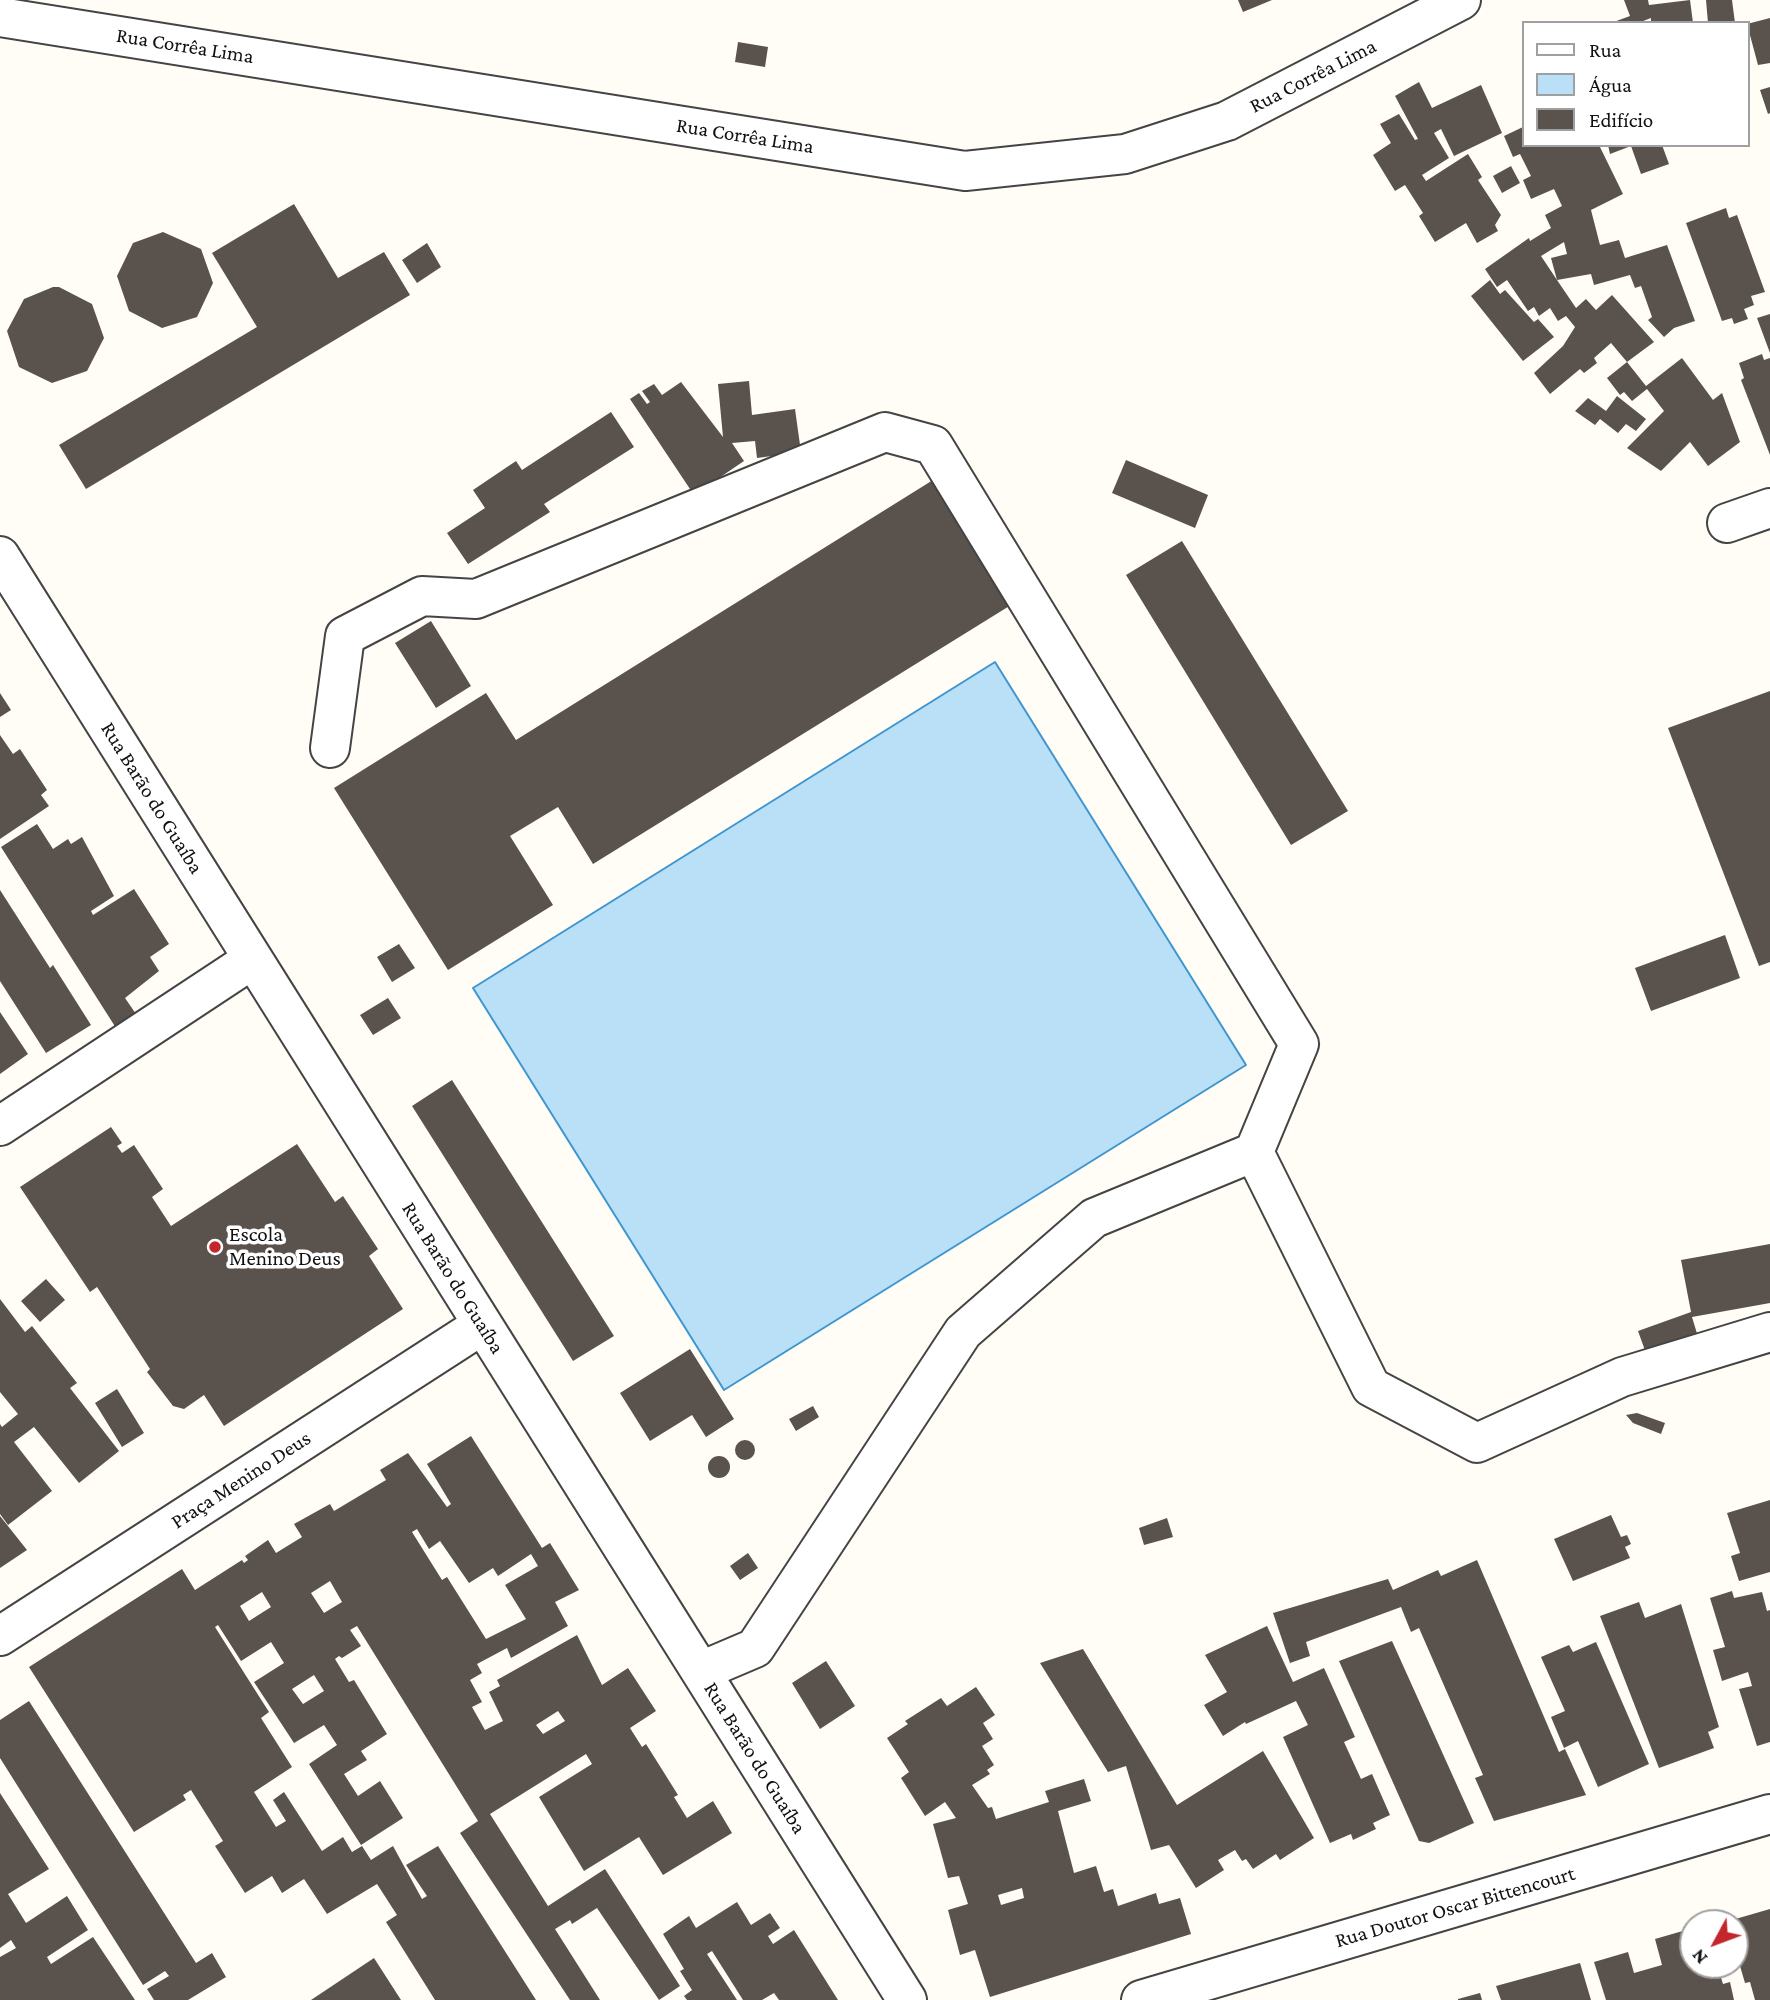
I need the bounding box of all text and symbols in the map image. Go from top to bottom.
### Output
legend [1522,21,1749,147]
street label: Rua Corrêa Lima [114,23,256,69]
street label: Rua Corrêa Lima [1245,33,1381,119]
text: Rua [1589,38,1621,62]
text: Água [1589,73,1632,97]
text: Edifício [1589,108,1653,132]
street label: Rua Corrêa Lima [674,113,816,159]
street label: Rua Barão do Guaíba [95,718,209,878]
street label: Rua Barão do Guaíba [396,1198,510,1358]
place label: Escola Menino Deus [229,1222,341,1272]
marker: Escola Menino Deus [207,1239,223,1255]
street label: Praça Menino Deus [166,1425,316,1535]
street label: Rua Barão do Guaíba [698,1678,812,1838]
street label: Rua Doutor Oscar Bittencourt [1332,1861,1578,1953]
north arrow [1679,1909,1749,1979]
text: N [1687,1945,1711,1969]

